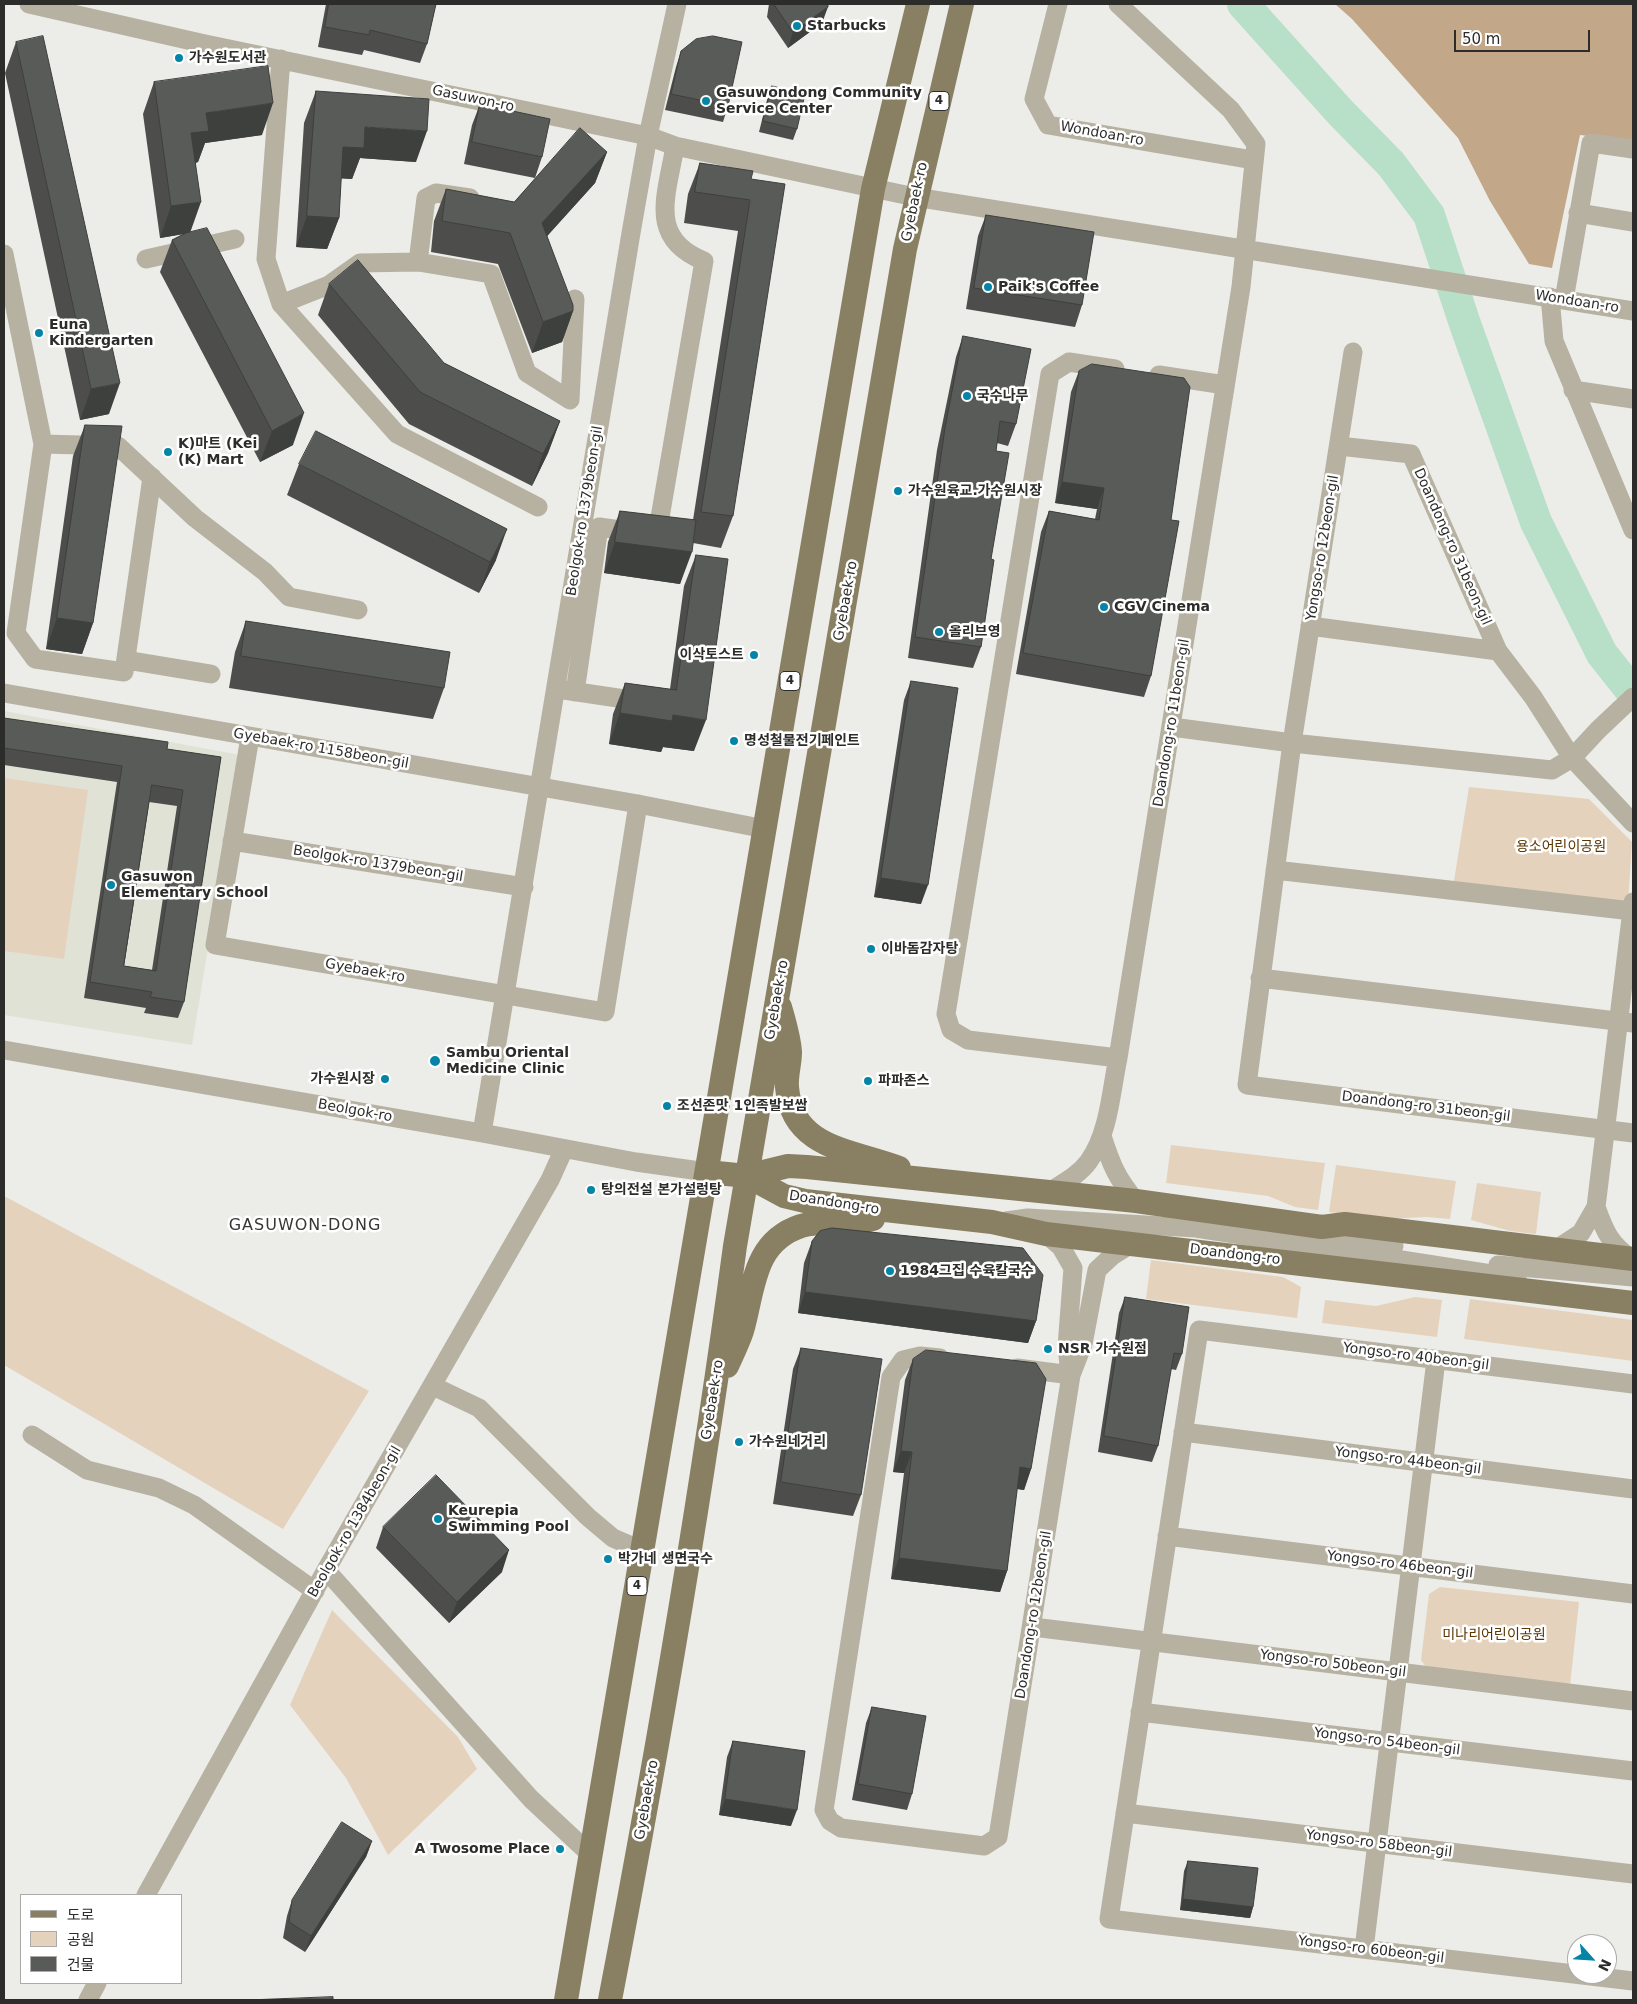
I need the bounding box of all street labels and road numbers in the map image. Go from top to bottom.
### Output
street label: Gasuwon-ro [430,82,516,116]
road number: 4 [929,92,949,110]
street label: Wondoan-ro [1059,118,1145,150]
street label: Gyebaek-ro [898,161,932,243]
street label: Wondoan-ro [1534,287,1620,317]
street label: Beolgok-ro 1379beon-gil [563,425,607,597]
street label: Doandong-ro 31beon-gil [1410,466,1494,628]
street label: Yongso-ro 12beon-gil [1303,474,1343,622]
street label: Gyebaek-ro [831,560,861,642]
street label: Doandong-ro 11beon-gil [1150,638,1194,808]
road number: 4 [780,671,800,690]
street label: Gyebaek-ro 1158beon-gil [232,725,410,773]
street label: Beolgok-ro 1379beon-gil [292,842,464,886]
street label: Gyebaek-ro [324,956,406,986]
street label: Gyebaek-ro [762,959,792,1041]
street label: Doandong-ro 31beon-gil [1341,1088,1511,1126]
street label: Beolgok-ro [316,1096,394,1126]
street label: Doandong-ro [788,1188,880,1218]
street label: Doandong-ro [1189,1241,1281,1269]
street label: Yongso-ro 40beon-gil [1342,1340,1490,1374]
street label: Gyebaek-ro [698,1359,728,1441]
street label: Beolgok-ro 1384beon-gil [305,1443,405,1601]
street label: Yongso-ro 44beon-gil [1334,1444,1482,1478]
street label: Doandong-ro 12beon-gil [1012,1530,1056,1700]
street label: Yongso-ro 46beon-gil [1326,1548,1474,1582]
road number: 4 [627,1576,647,1595]
street label: Yongso-ro 50beon-gil [1259,1647,1407,1681]
street label: Yongso-ro 54beon-gil [1313,1725,1461,1759]
street label: Gyebaek-ro [632,1759,662,1841]
street label: Yongso-ro 58beon-gil [1305,1827,1453,1861]
street label: Yongso-ro 60beon-gil [1297,1933,1445,1967]

